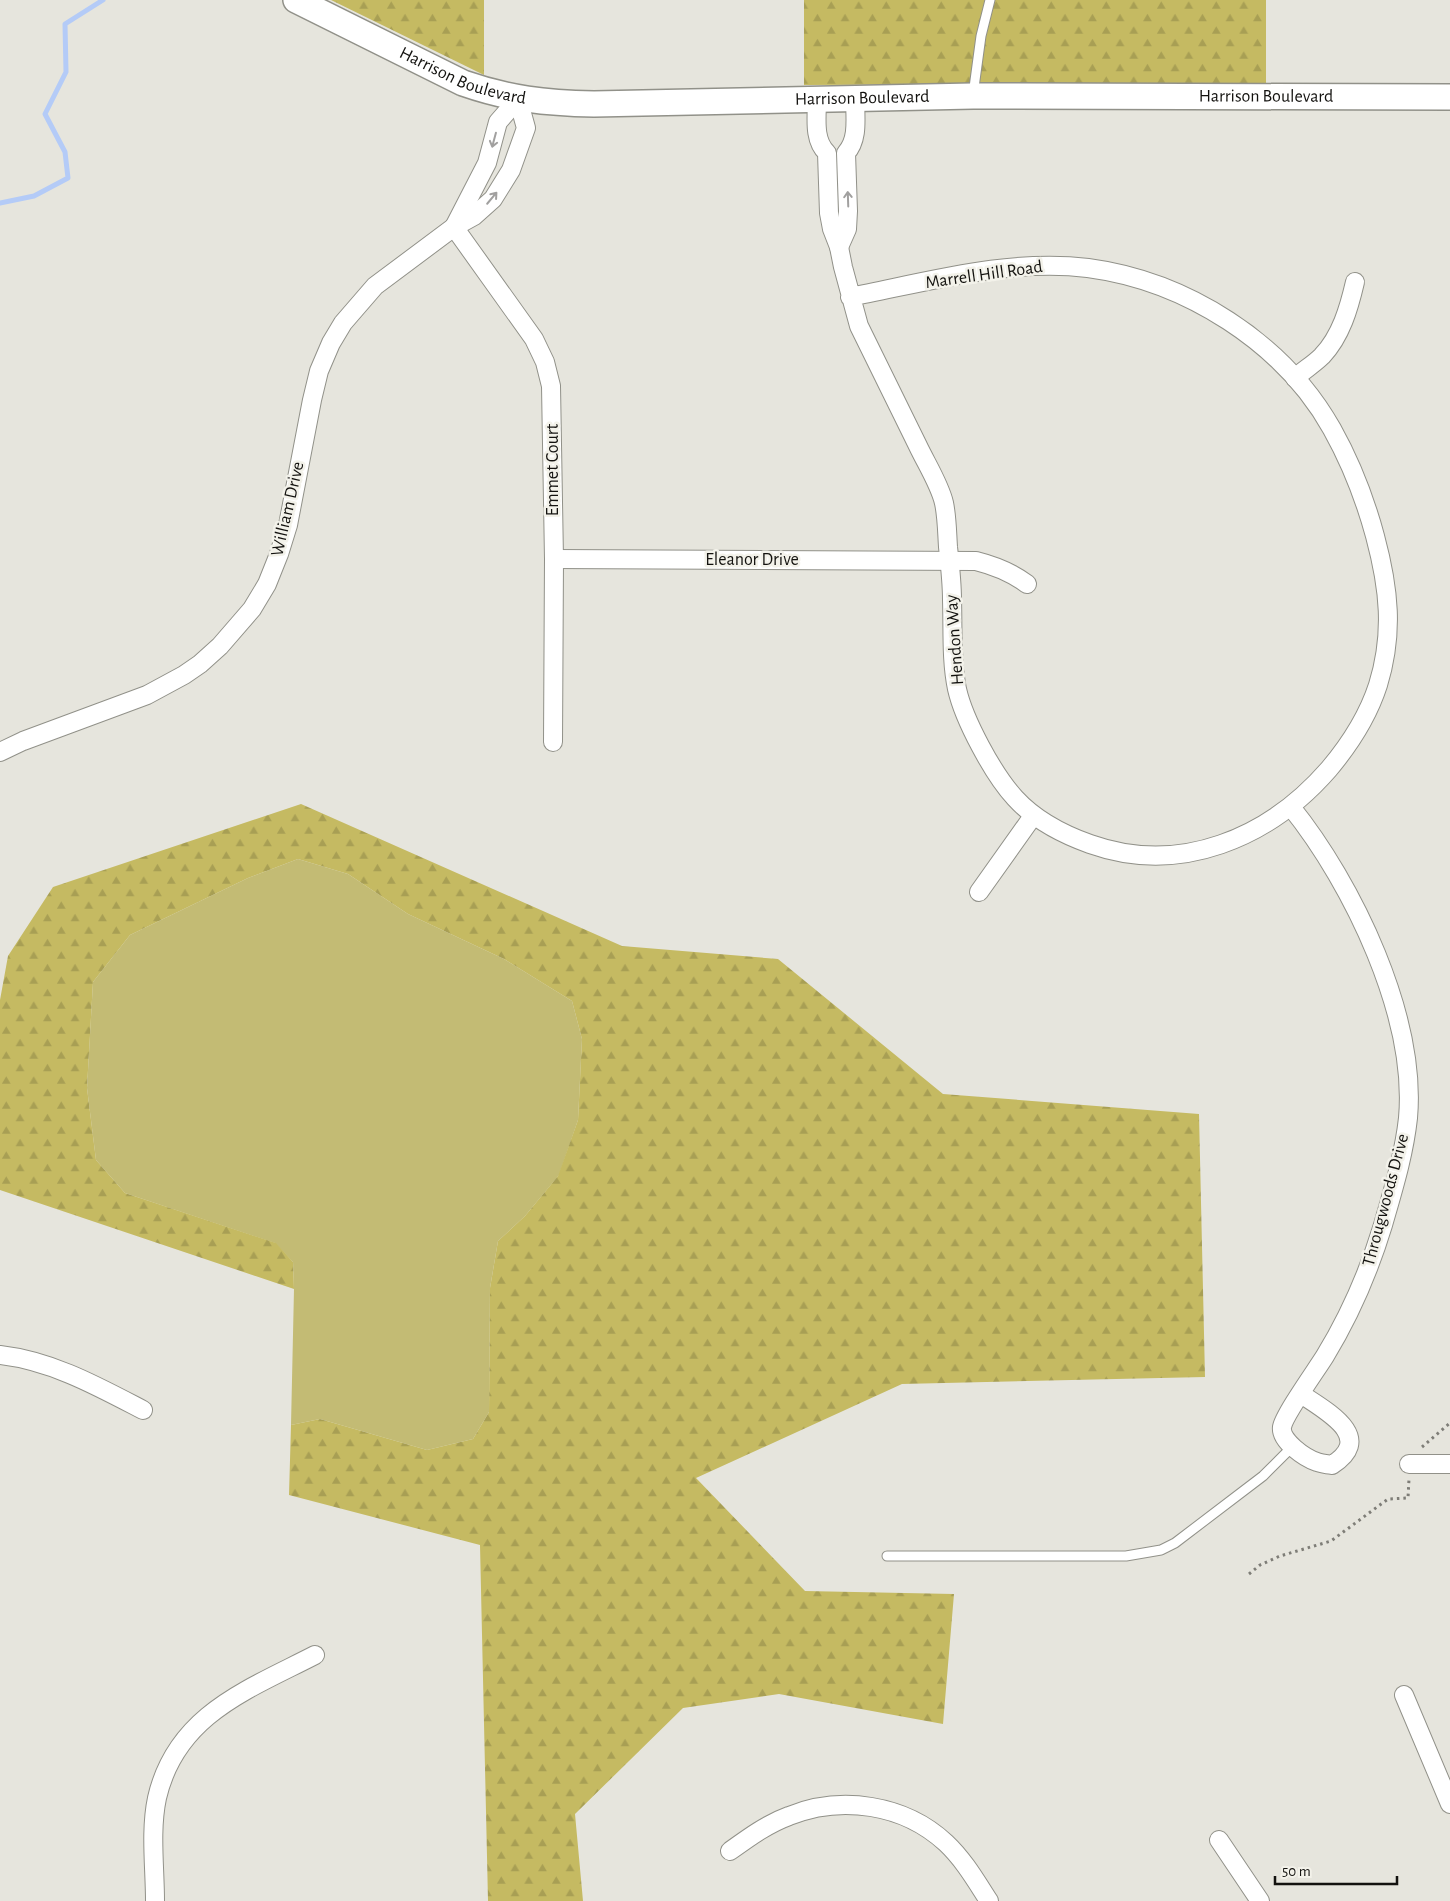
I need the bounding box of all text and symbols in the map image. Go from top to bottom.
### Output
street label: Harrison Boulevard [396,44,527,108]
street label: Harrison Boulevard [1199,87,1333,106]
street label: Harrison Boulevard [795,88,930,109]
one-way arrow [488,131,498,147]
one-way arrow [486,191,498,204]
one-way arrow [843,192,852,208]
street label: Marrell Hill Road [924,258,1044,292]
street label: Emmet Court [544,423,562,516]
street label: William Drive [268,460,308,558]
street label: Eleanor Drive [705,551,799,569]
street label: Hendon Way [943,594,967,686]
street label: Througwoods Drive [1360,1132,1412,1268]
scale bar [1275,1854,1398,1886]
text: 50 m [1282,1864,1311,1879]

